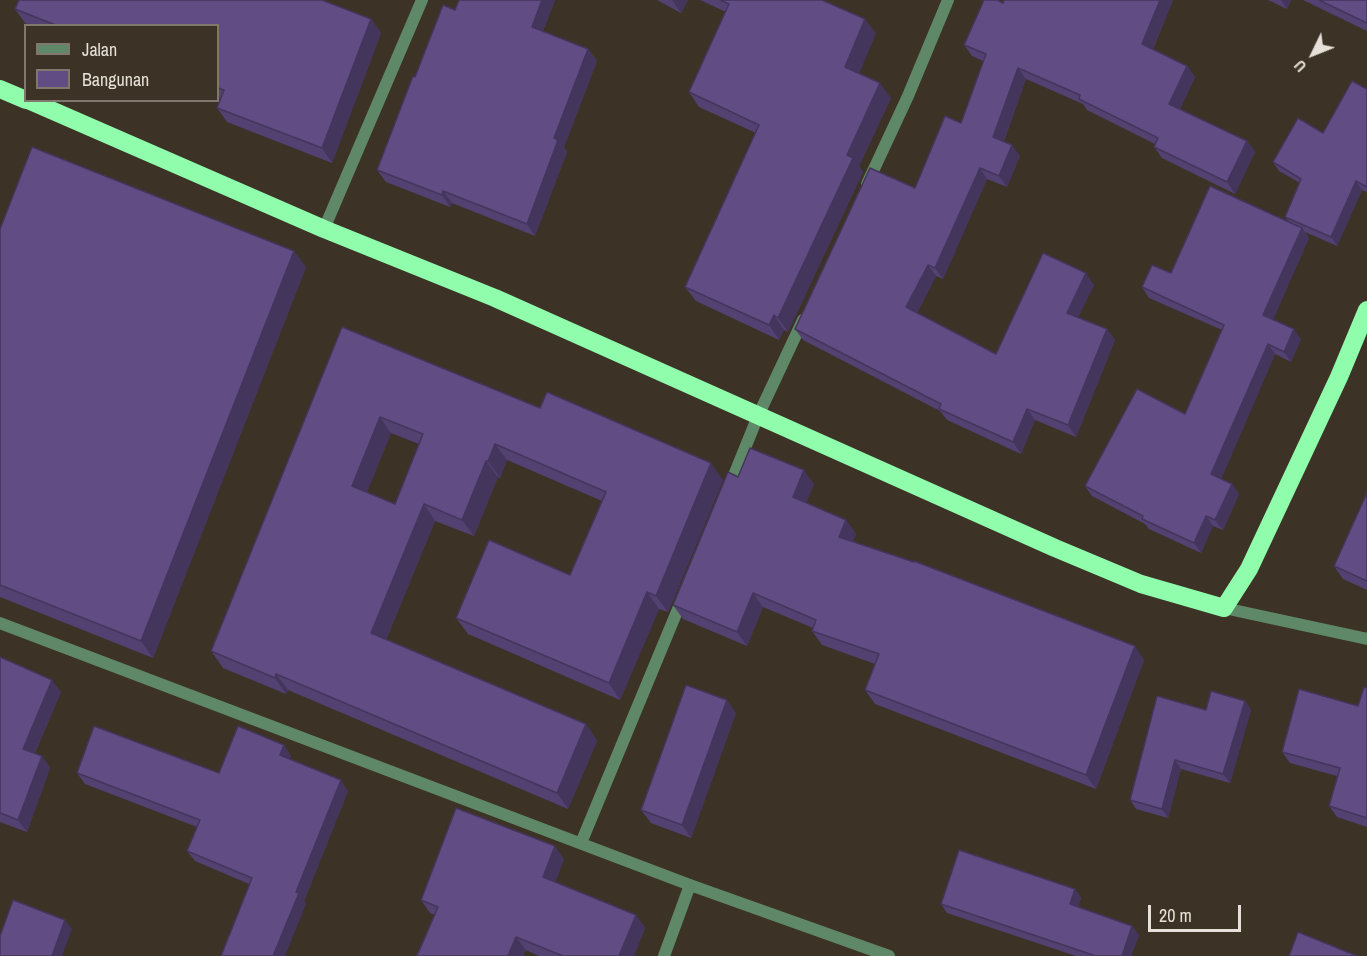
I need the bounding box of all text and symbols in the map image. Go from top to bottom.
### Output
legend [24,24,219,102]
north arrow [1283,24,1343,84]
text: Jalan [82,37,117,62]
text: U [1289,55,1311,77]
text: Bangunan [82,67,149,92]
scale bar [1151,893,1244,931]
text: 20 m [1159,903,1192,928]

